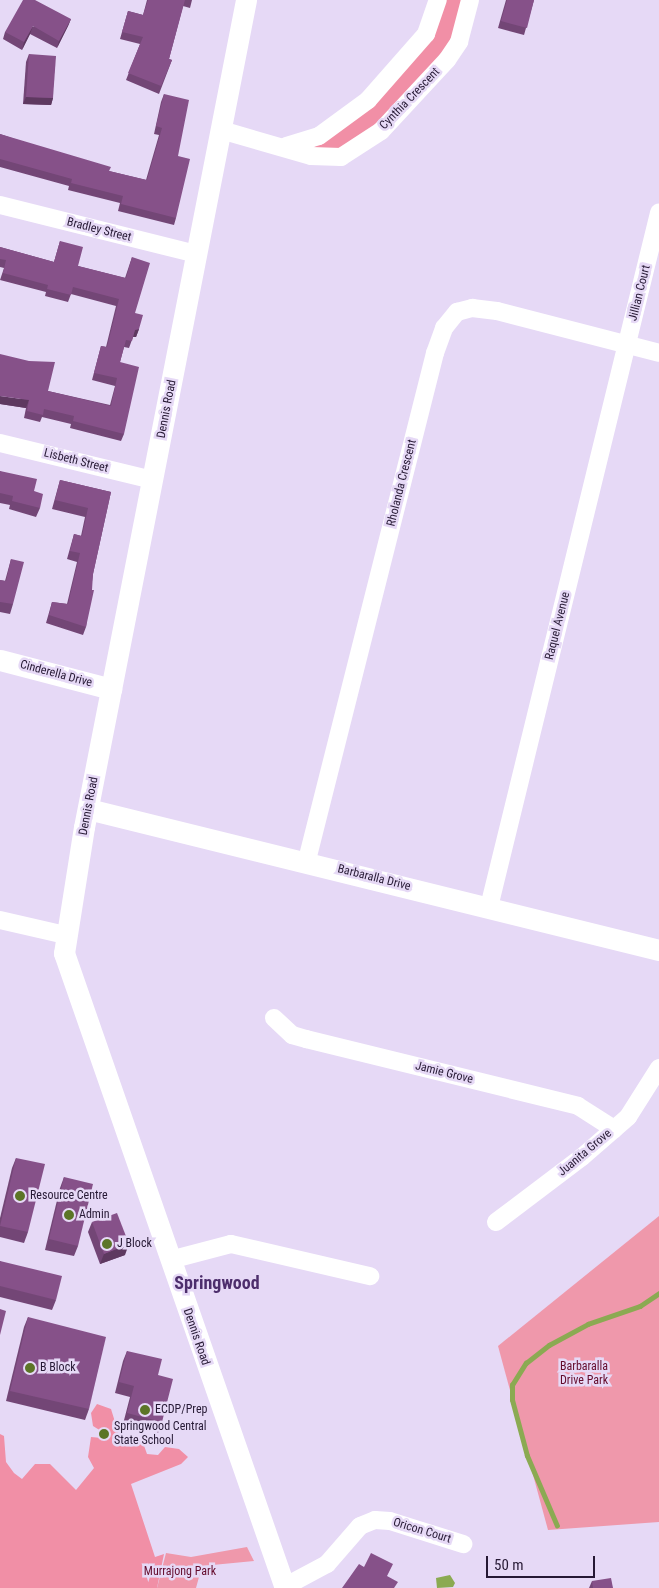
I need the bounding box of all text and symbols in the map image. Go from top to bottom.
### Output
street label: Cynthia Crescent [377,65,443,133]
street label: Bradley Street [65,215,133,245]
street label: Jillian Court [626,263,654,323]
street label: Dennis Road [154,379,180,439]
street label: Rholanda Crescent [384,438,420,528]
street label: Lisbeth Street [42,446,110,476]
street label: Raquel Avenue [543,590,573,662]
street label: Cinderella Drive [18,657,94,691]
street label: Dennis Road [76,776,102,836]
street label: Barbaralla Drive [336,862,412,894]
street label: Jamie Grove [414,1059,474,1087]
street label: Juanita Grove [555,1127,615,1179]
place label: Resource Centre [30,1189,108,1203]
marker: Resource Centre [14,1190,26,1202]
place label: Admin [79,1208,109,1222]
marker: Admin [63,1209,75,1221]
place label: J Block [117,1237,152,1251]
marker: J Block [101,1238,113,1250]
district label: Springwood [174,1272,260,1294]
street label: Dennis Road [180,1307,212,1367]
park label: Barbaralla Drive Park [560,1360,608,1388]
place label: B Block [40,1361,76,1375]
marker: B Block [24,1362,36,1374]
place label: ECDP/Prep [155,1403,207,1417]
marker: ECDP/Prep [139,1404,151,1416]
place label: Springwood Central State School [114,1420,207,1448]
marker: Springwood Central State School [98,1428,110,1440]
street label: Oricon Court [391,1515,453,1547]
scale bar [489,1546,598,1578]
text: 50 m [494,1556,524,1574]
park label: Murrajong Park [144,1565,216,1579]

